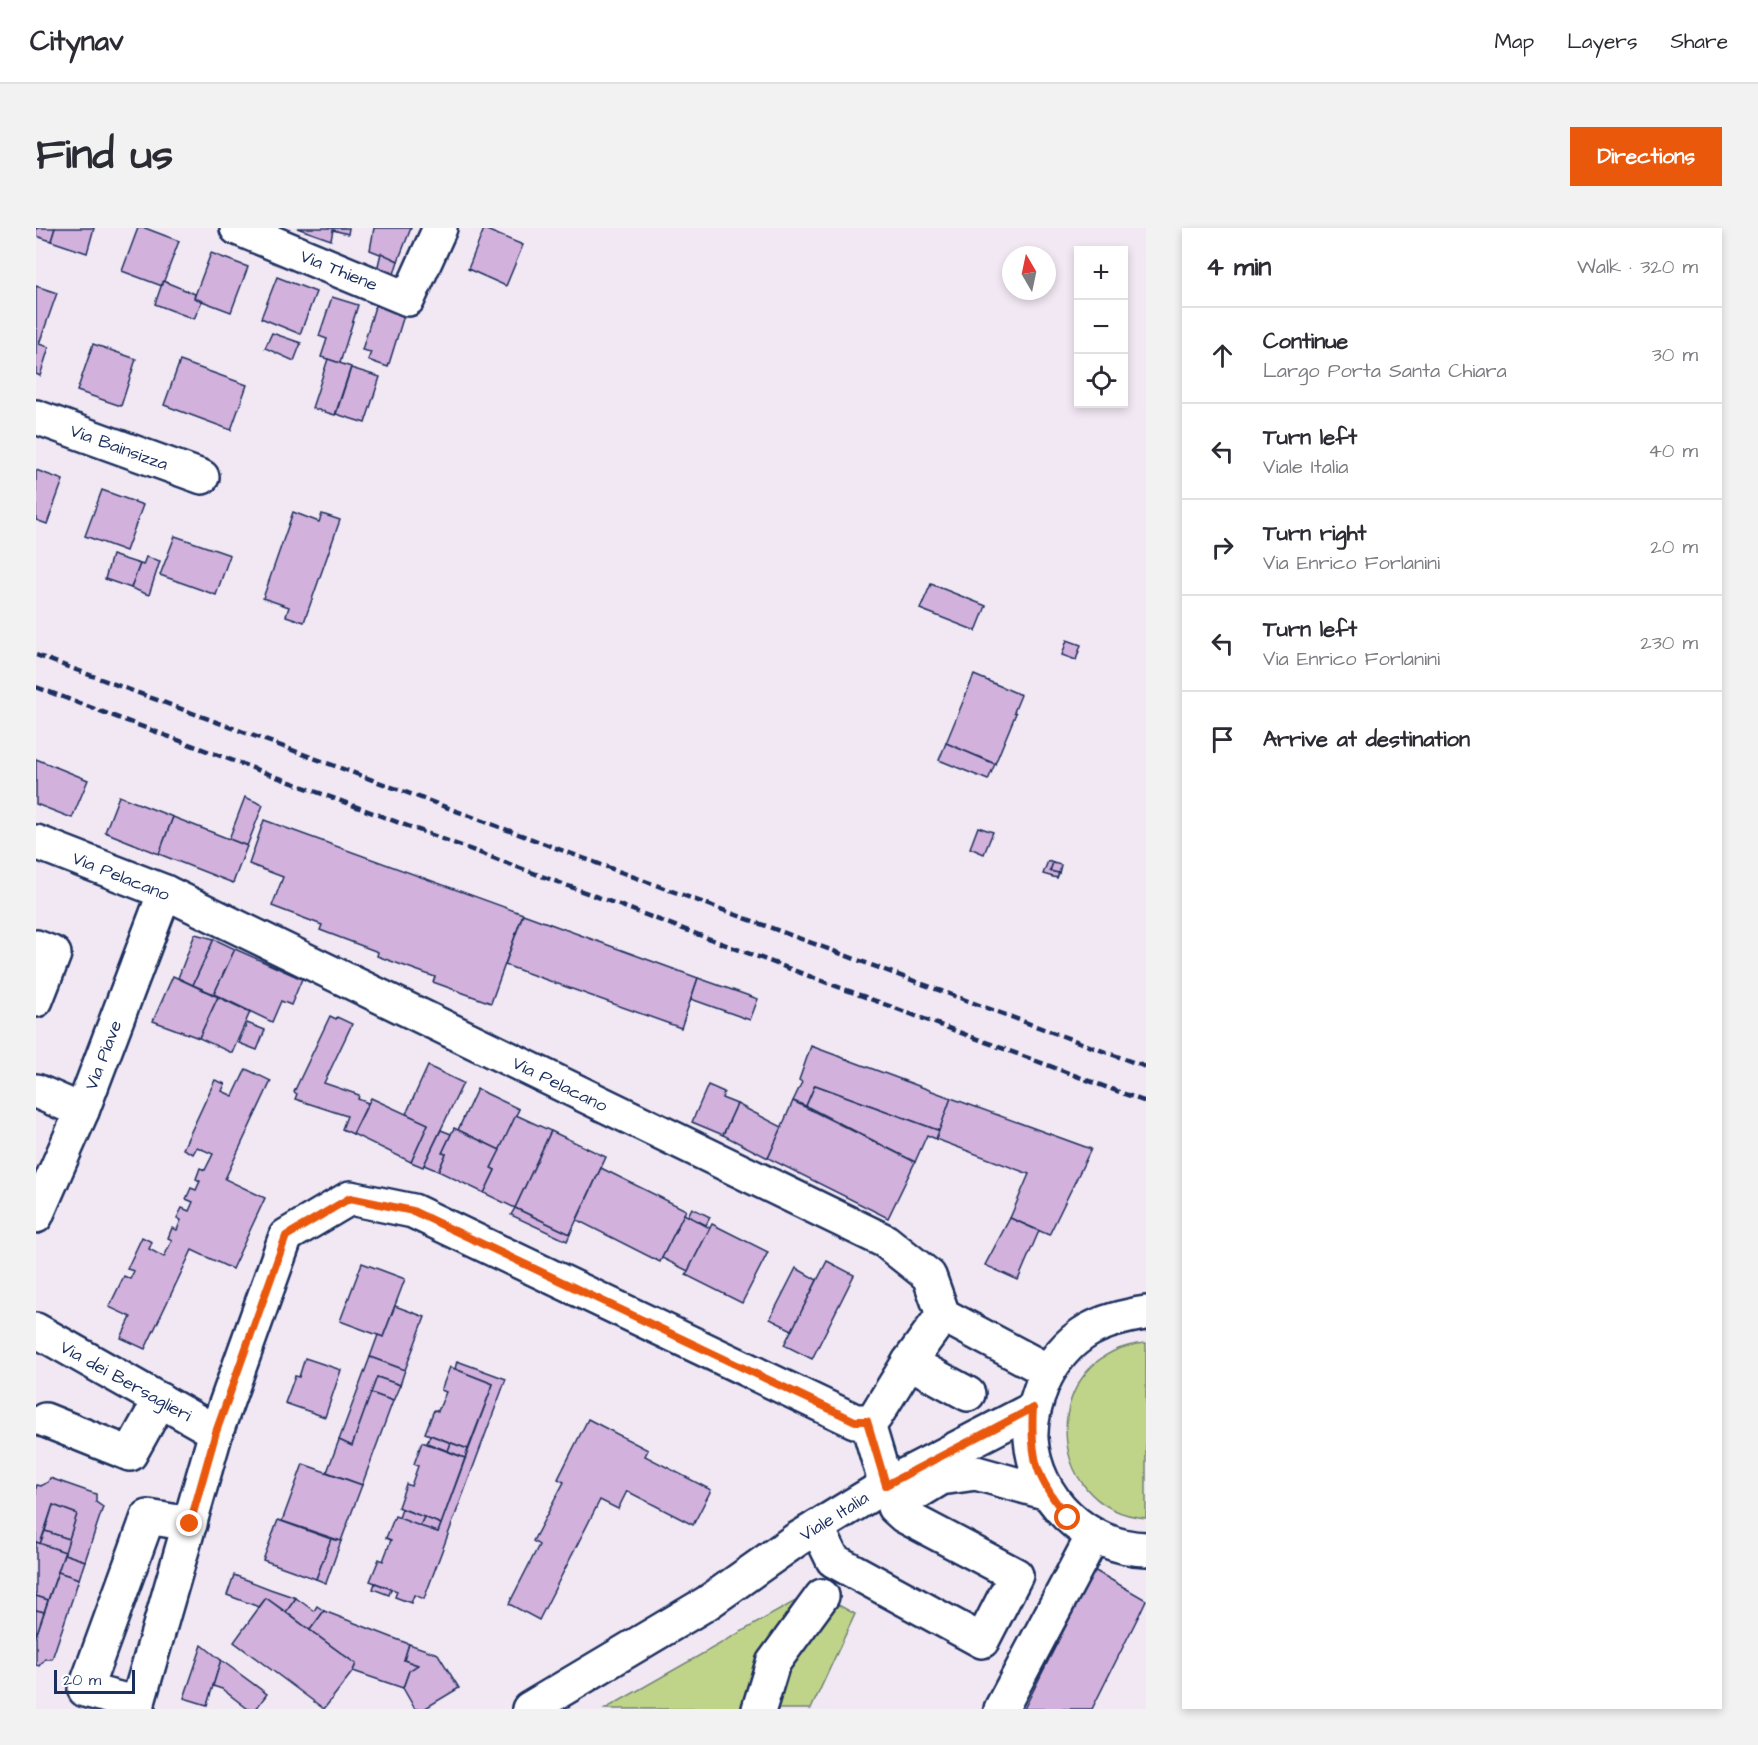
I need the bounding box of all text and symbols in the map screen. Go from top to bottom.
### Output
text: Citynav [30,22,124,61]
text: Map [1494,27,1534,56]
text: Layers [1567,27,1637,56]
text: Share [1670,27,1728,56]
text: Find us [36,127,173,185]
button: Directions [1570,127,1722,186]
street label: Via Thiene [296,244,382,297]
north arrow [1002,246,1056,300]
map controls [1074,246,1128,408]
button: + [1074,246,1128,300]
text: 4 min [1206,249,1271,285]
text: Walk · 320 m [1577,253,1698,281]
button: − [1074,300,1128,354]
text: Continue [1263,326,1348,357]
icon: ahead [1206,339,1239,372]
text: 30 m [1652,341,1698,369]
button: locate [1074,354,1128,408]
text: Largo Porta Santa Chiara [1263,357,1507,385]
street label: Via Bainsizza [66,418,171,477]
text: Turn left [1263,422,1357,453]
icon: left [1206,435,1239,468]
text: 40 m [1648,437,1698,465]
text: Viale Italia [1263,453,1348,481]
text: Turn right [1263,518,1366,549]
icon: right [1206,531,1239,564]
text: 20 m [1650,533,1698,561]
text: Via Enrico Forlanini [1263,549,1440,577]
text: Turn left [1263,614,1357,645]
icon: left [1206,627,1239,660]
text: 230 m [1640,629,1698,657]
text: Via Enrico Forlanini [1263,645,1440,673]
icon: arrive [1206,723,1239,756]
text: Arrive at destination [1263,724,1470,755]
street label: Via Pelacano [68,846,173,907]
street label: Via Piave [79,1016,128,1094]
street label: Via Pelacano [508,1051,612,1118]
street label: Via dei Bersaglieri [55,1335,196,1429]
street label: Viale Italia [795,1485,873,1547]
route start [1054,1504,1080,1530]
route end [176,1510,202,1536]
scale bar [54,1667,135,1694]
text: 20 m [63,1669,101,1691]

